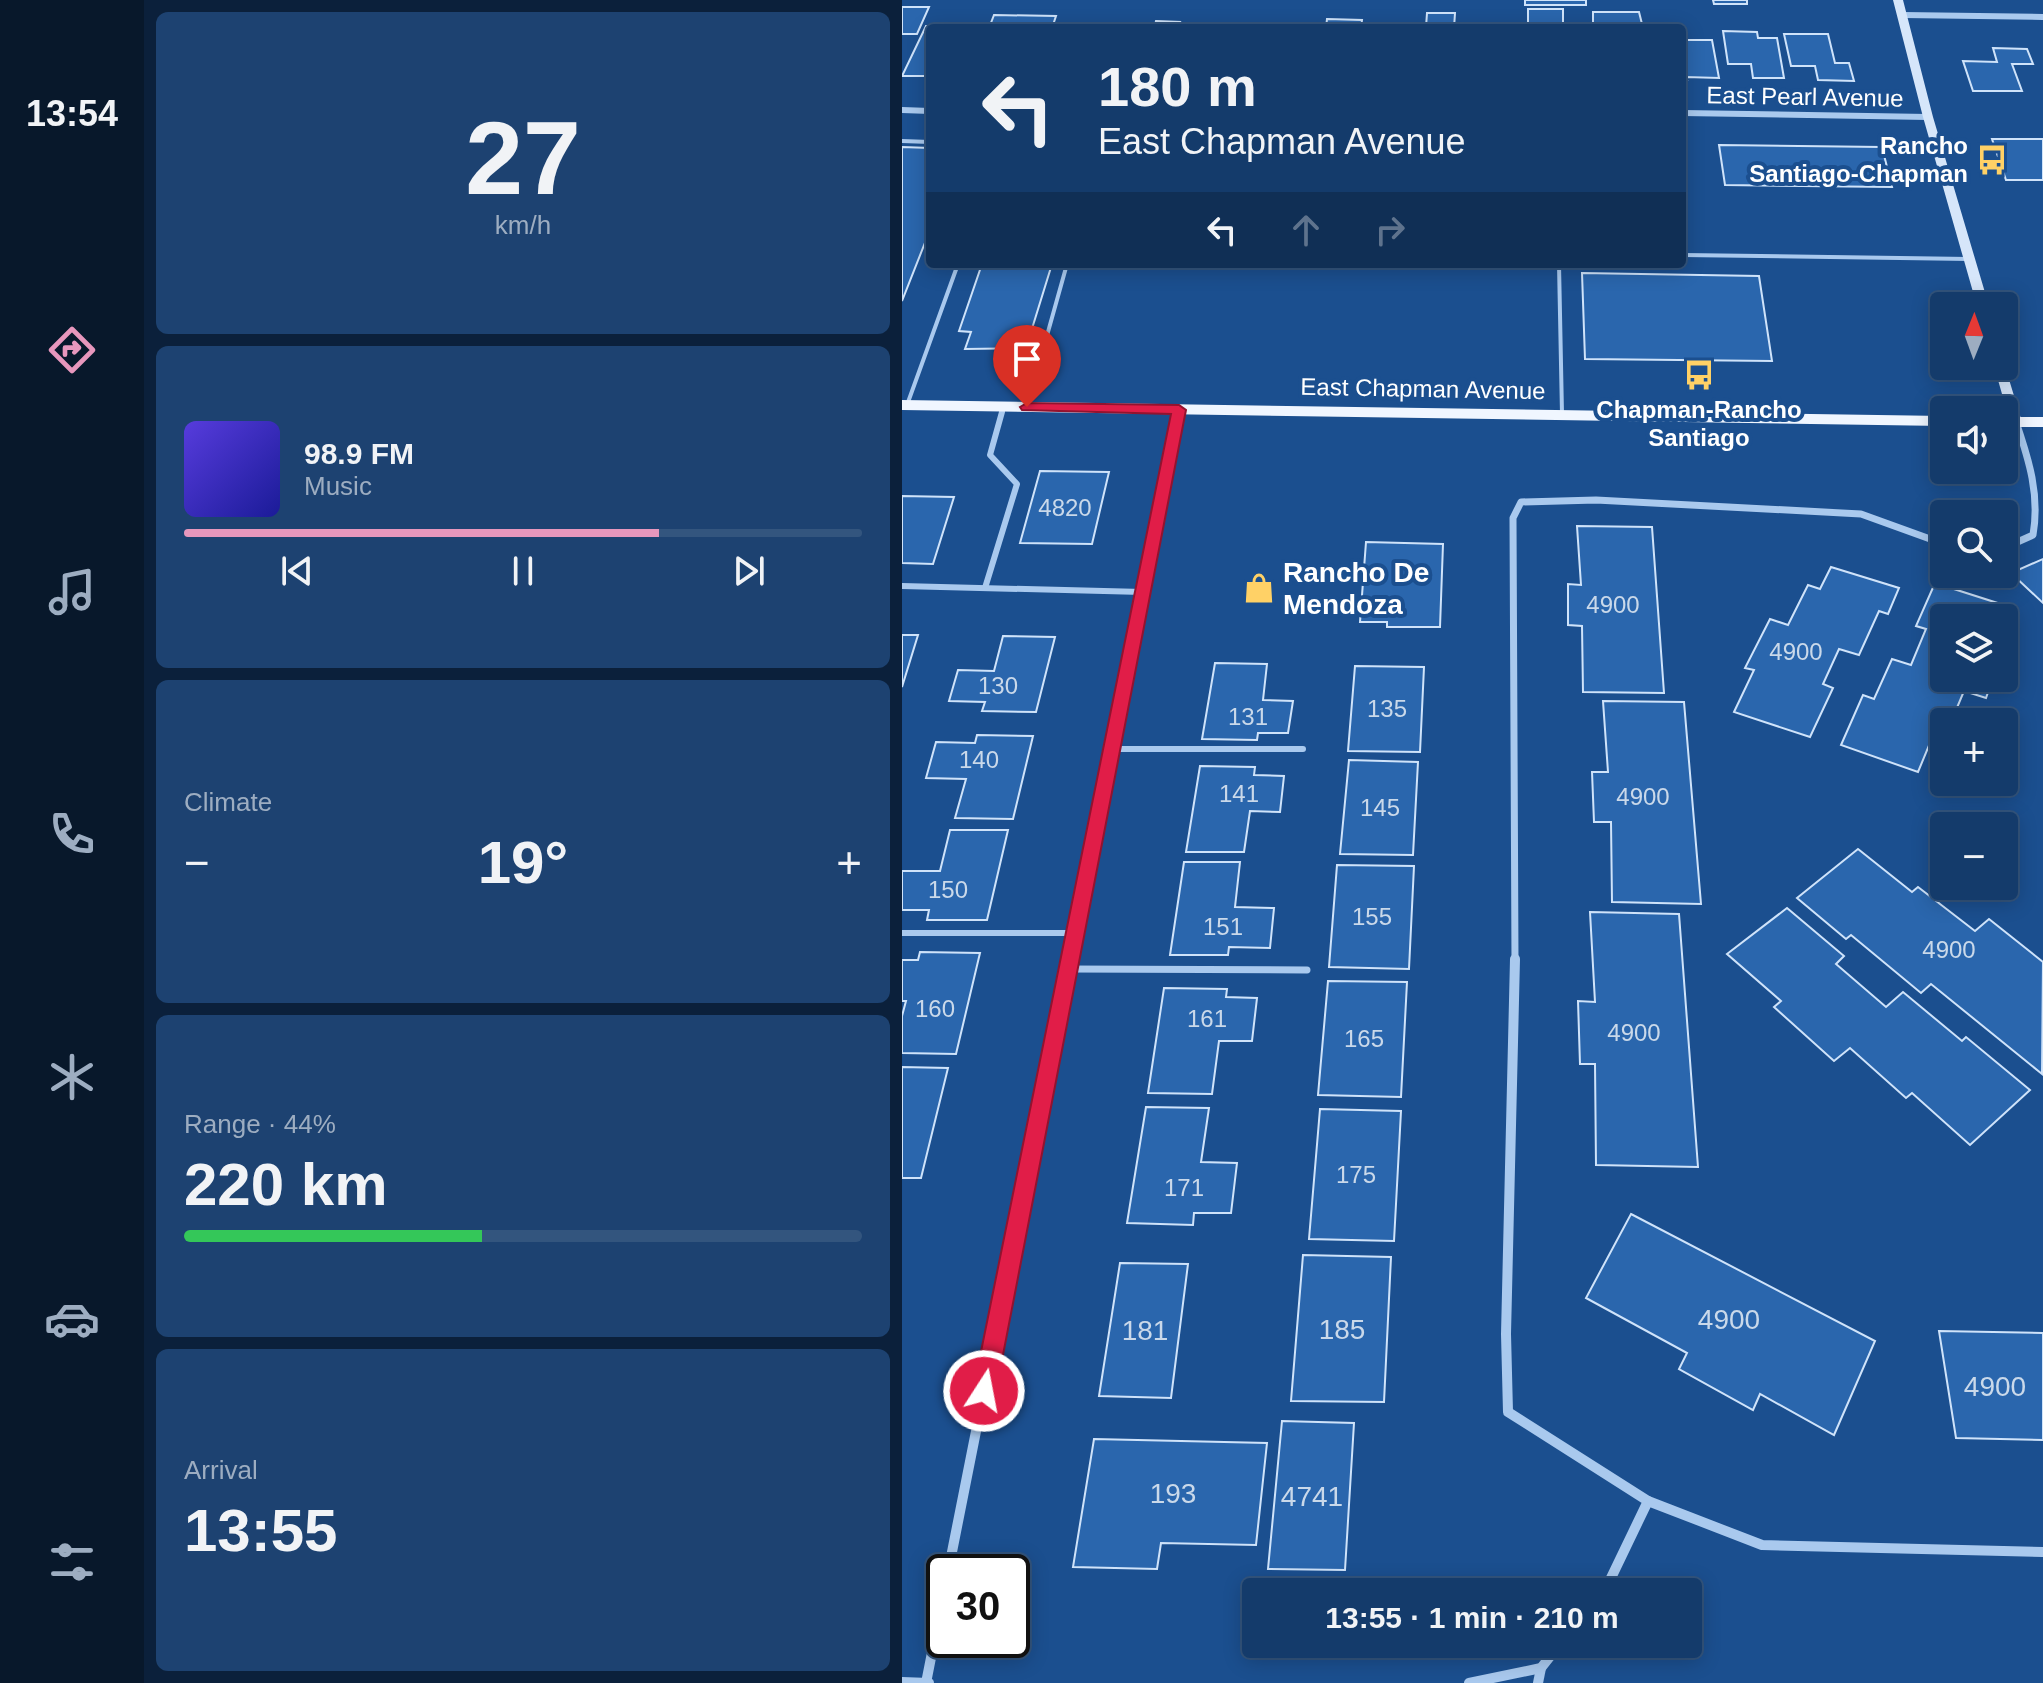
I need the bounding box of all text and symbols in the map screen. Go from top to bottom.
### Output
text: 180 m [1098,55,1257,118]
icon: left [966,56,1070,160]
street label: East Pearl Avenue [1706,81,1904,112]
text: 13:54 [26,93,118,134]
text: 27 [465,100,581,216]
text: East Chapman Avenue [1098,121,1466,162]
place label: Rancho Santiago-Chapman [1749,132,1968,187]
bus stop icon: Rancho Santiago-Chapman [1975,143,2009,177]
icon: left [1200,208,1244,252]
icon: ahead [1284,208,1328,252]
icon: right [1368,208,1412,252]
text: km/h [495,210,551,240]
north arrow [1930,292,2018,380]
map controls [1930,292,2018,900]
icon: directions [44,322,100,378]
pin [993,325,1061,407]
icon: arrive [1005,337,1049,381]
bus stop icon: Chapman-Rancho Santiago [1682,358,1716,392]
street label: East Chapman Avenue [1300,373,1546,404]
place label: Chapman-Rancho Santiago [1596,396,1802,451]
button: sound [1930,396,2018,484]
text: 98.9 FM [304,437,414,470]
text: Music [304,471,372,501]
house number: 4820 [1038,494,1092,521]
button: search [1930,500,2018,588]
icon: previous [275,549,319,593]
icon: pause [501,549,545,593]
icon: next [727,549,771,593]
place label: Rancho De Mendoza [1283,557,1429,620]
icon: music [44,564,100,620]
shop icon: Rancho De Mendoza [1242,571,1276,605]
house number: 4900 [1586,591,1640,618]
button: layers [1930,604,2018,692]
house number: 4900 [1769,638,1823,665]
house number: 130 [978,672,1018,699]
house number: 135 [1367,695,1407,722]
house number: 131 [1228,703,1268,730]
button: + [1930,708,2018,796]
house number: 140 [959,746,999,773]
house number: 141 [1219,780,1259,807]
house number: 4900 [1616,783,1670,810]
text: Climate [184,787,272,817]
house number: 145 [1360,794,1400,821]
icon: phone [44,806,100,862]
button: − [1930,812,2018,900]
text: 19° [478,829,568,896]
text: − [184,838,210,887]
text: + [836,838,862,887]
house number: 150 [928,876,968,903]
house number: 155 [1352,903,1392,930]
house number: 151 [1203,913,1243,940]
house number: 4900 [1922,936,1976,963]
house number: 160 [915,995,955,1022]
house number: 161 [1187,1005,1227,1032]
house number: 4900 [1607,1019,1661,1046]
house number: 165 [1344,1025,1384,1052]
icon: climate [44,1049,100,1105]
text: Range · 44% [184,1109,336,1139]
text: 220 km [184,1151,388,1218]
house number: 175 [1336,1161,1376,1188]
house number: 171 [1164,1174,1204,1201]
icon: car [44,1291,100,1347]
house number: 4900 [1698,1304,1760,1335]
house number: 185 [1319,1314,1365,1345]
house number: 181 [1122,1315,1168,1346]
position arrow [942,1349,1026,1433]
house number: 4900 [1964,1371,2026,1402]
text: Arrival [184,1455,258,1485]
house number: 193 [1150,1478,1196,1509]
house number: 4741 [1281,1481,1343,1512]
text: 13:55 [184,1497,337,1564]
icon: filters [44,1534,100,1590]
speed limit sign: 30 [926,1554,1030,1658]
text: 13:55 · 1 min · 210 m [1325,1601,1619,1634]

